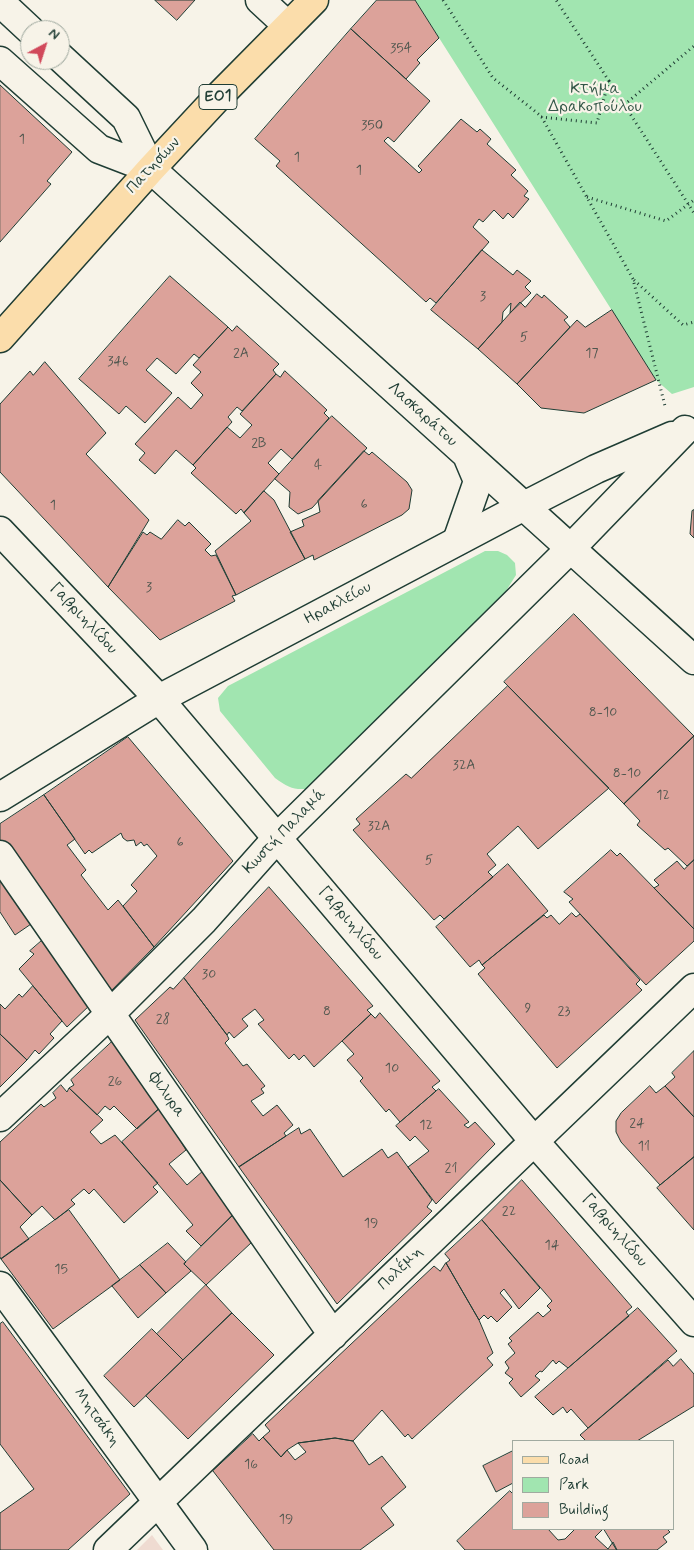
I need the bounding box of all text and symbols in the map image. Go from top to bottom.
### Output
north arrow [20,20,70,70]
text: N [45,24,63,44]
house number: 354 [390,41,412,57]
park label: Κτήμα Δρακοπούλου [548,80,642,118]
road number: ΕΟ1 [199,84,237,110]
house number: 350 [361,118,383,134]
house number: 1 [19,132,25,148]
street label: Πατησίων [123,134,185,198]
house number: 1 [294,150,300,166]
house number: 1 [356,163,362,179]
house number: 3 [480,289,486,305]
house number: 5 [520,330,528,346]
house number: 2Α [233,346,249,362]
house number: 17 [585,346,599,362]
house number: 346 [107,354,129,370]
street label: Λασκαράτου [383,379,461,451]
house number: 2Β [251,436,267,452]
house number: 4 [314,458,322,474]
house number: 6 [360,497,368,513]
house number: 1 [50,498,56,514]
street label: Ηρακλείου [301,578,375,630]
street label: Γαβριηλίδου [45,579,121,659]
house number: 3 [146,580,152,596]
house number: 8-10 [589,705,617,721]
house number: 32Α [453,758,475,774]
house number: 8-10 [613,766,641,782]
street label: Κωστή Παλαμά [240,785,330,879]
house number: 12 [656,788,670,804]
house number: 32Α [368,819,390,835]
house number: 6 [176,835,184,851]
house number: 5 [425,853,433,869]
street label: Γαβριηλίδου [313,883,387,965]
house number: 30 [202,967,216,983]
house number: 9 [525,1001,531,1017]
house number: 8 [323,1004,331,1020]
house number: 23 [558,1004,570,1020]
house number: 28 [156,1012,170,1028]
house number: 10 [385,1061,399,1077]
street label: Φιλυρα [143,1068,189,1122]
house number: 26 [108,1074,122,1090]
house number: 24 [629,1116,645,1132]
house number: 12 [419,1118,433,1134]
house number: 11 [638,1139,650,1155]
house number: 21 [445,1161,457,1177]
street label: Γαβριηλίδου [577,1190,651,1272]
house number: 22 [502,1204,516,1220]
house number: 19 [364,1216,378,1232]
house number: 14 [545,1238,559,1254]
street label: Πολέμη [375,1243,427,1295]
house number: 15 [54,1262,68,1278]
street label: Μητσάκη [68,1385,124,1451]
legend [512,1440,674,1530]
text: Road [559,1450,589,1470]
house number: 16 [244,1457,258,1473]
text: Park [559,1475,589,1495]
text: Building [559,1500,609,1520]
house number: 19 [279,1512,293,1528]

